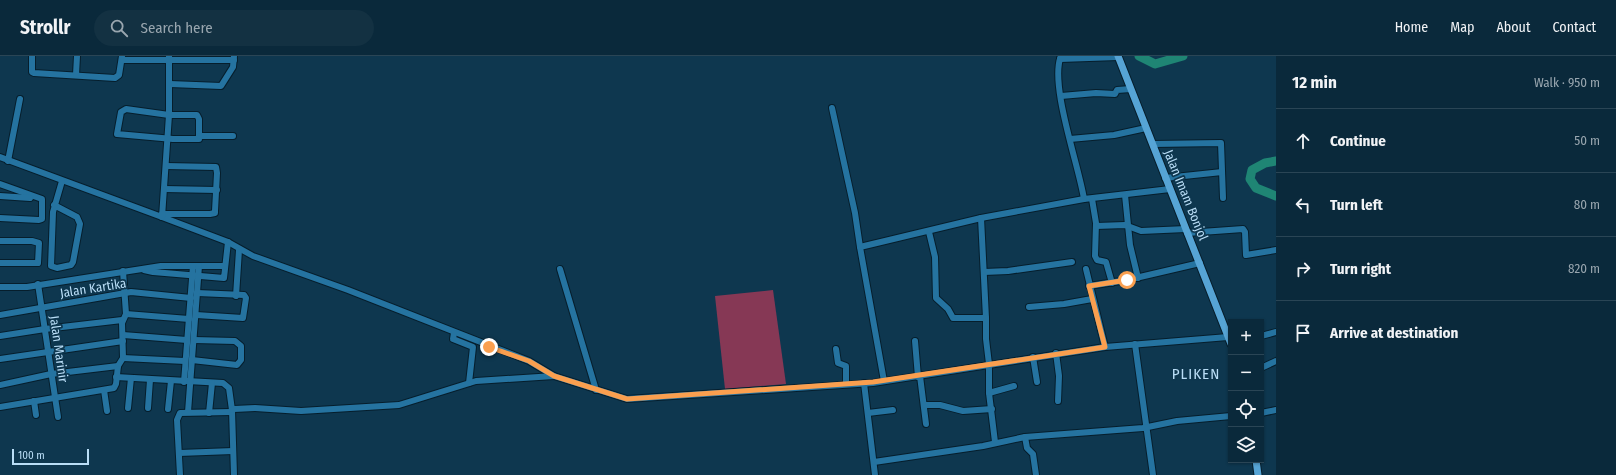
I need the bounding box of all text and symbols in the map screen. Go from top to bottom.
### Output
search box [94,10,374,46]
text: Strollr [20,16,70,39]
icon: search [108,17,130,39]
text: Search here [140,19,213,37]
text: Home [1395,19,1428,36]
text: Map [1450,19,1474,36]
text: About [1496,19,1531,36]
text: Contact [1553,19,1596,36]
text: 12 min [1292,72,1337,93]
text: Walk · 950 m [1534,75,1600,90]
icon: ahead [1292,130,1314,152]
text: Continue [1330,132,1386,150]
text: 50 m [1574,133,1600,148]
street label: Jalan Imam Bonjol [1161,147,1211,243]
icon: left [1292,194,1314,216]
text: Turn left [1330,196,1383,214]
text: 80 m [1574,197,1600,212]
icon: right [1292,258,1314,280]
text: Turn right [1330,260,1391,278]
text: 820 m [1568,261,1600,276]
route start [1118,271,1136,289]
street label: Jalan Kartika [59,275,127,301]
street label: Jalan Marinir [47,315,71,384]
map controls [1228,319,1264,463]
button: + [1228,319,1264,355]
icon: arrive [1292,322,1314,344]
text: Arrive at destination [1330,324,1458,342]
route end [480,338,498,356]
button: − [1228,355,1264,391]
district label: PLIKEN [1172,365,1220,383]
button: locate [1228,391,1264,427]
button: layers [1228,427,1264,463]
scale bar [12,447,89,466]
text: 100 m [18,449,45,462]

